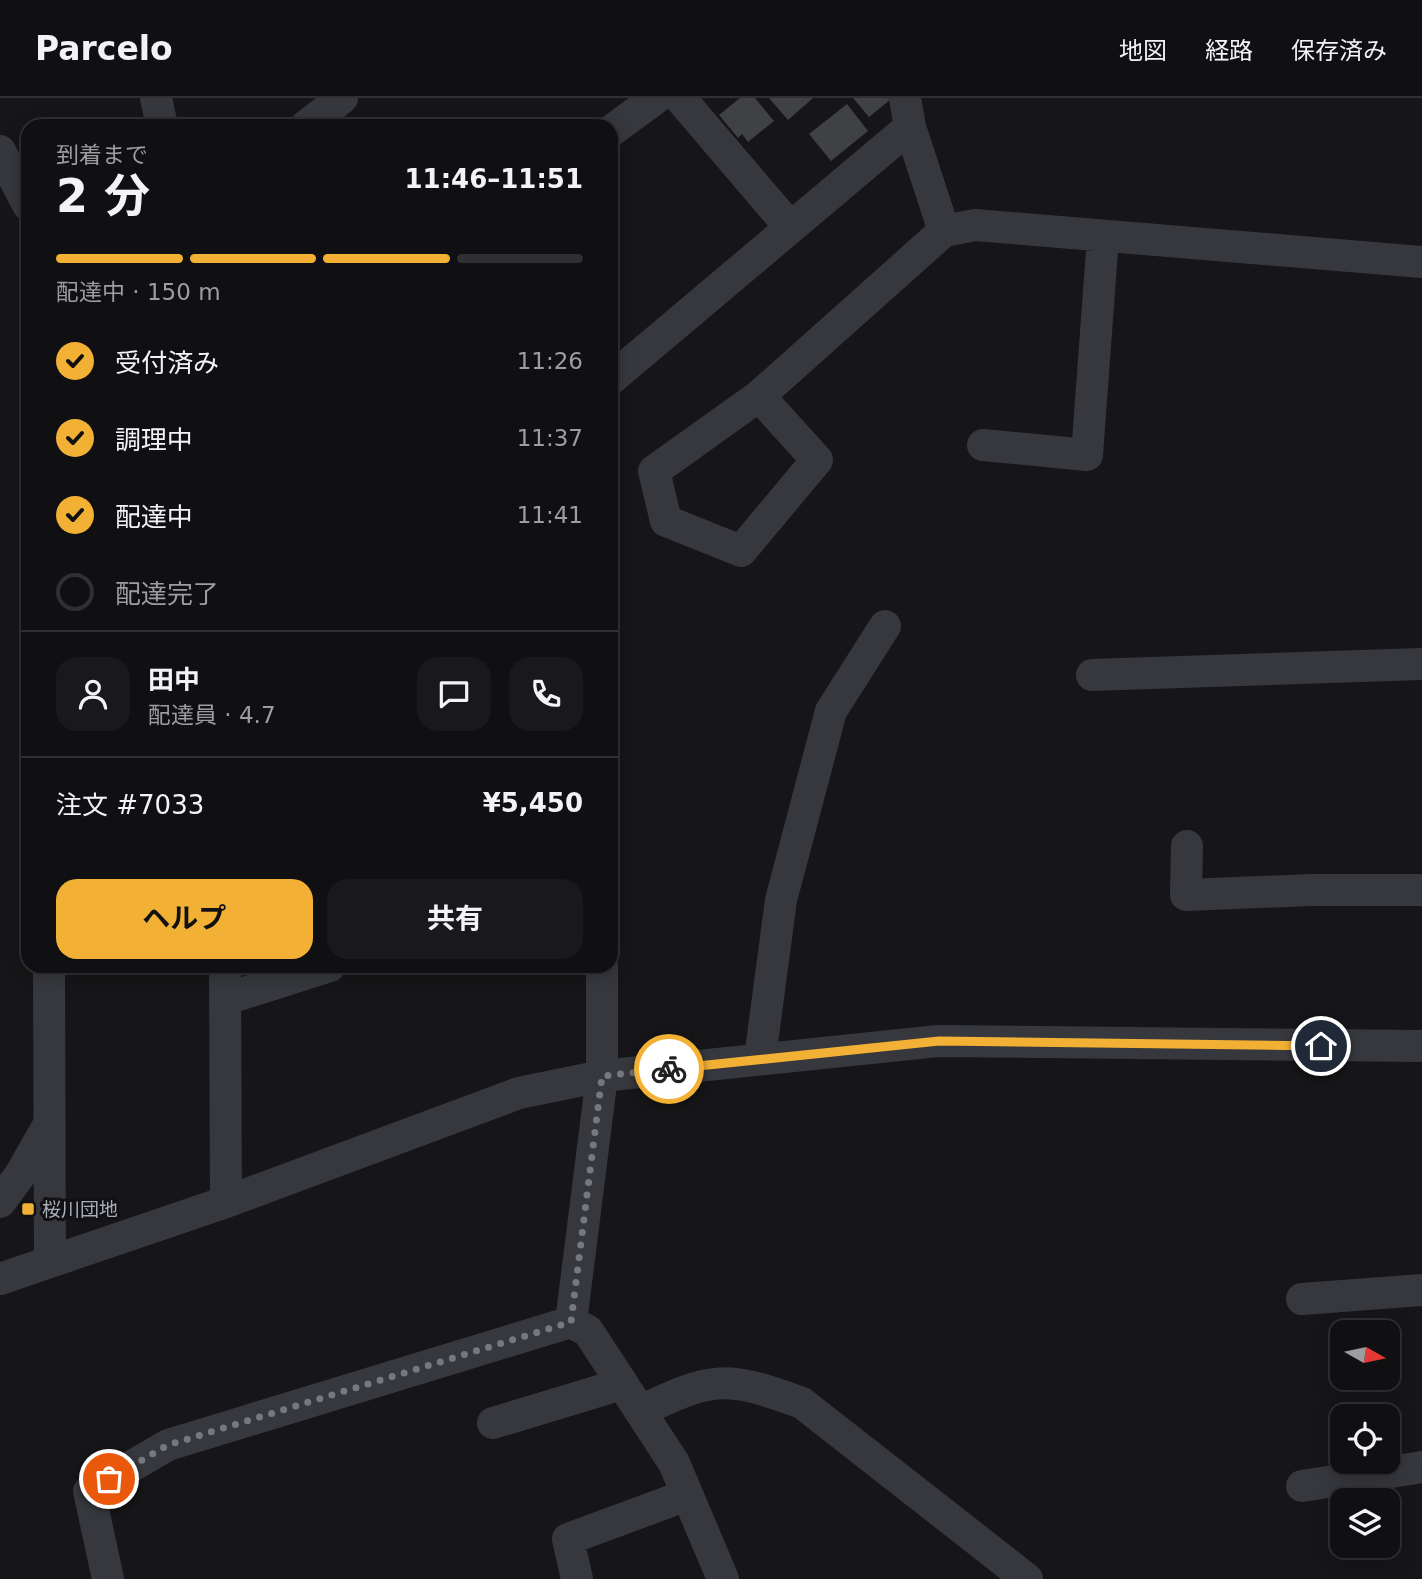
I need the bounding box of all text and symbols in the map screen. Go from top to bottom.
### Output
text: Parcelo [35,29,173,68]
text: 地図 [1119,37,1167,65]
text: 経路 [1205,37,1253,65]
text: 保存済み [1291,37,1387,65]
text: 到着まで [56,142,148,168]
text: 11:46–11:51 [404,164,583,194]
text: 2 分 [56,169,150,223]
text: 配達中 · 150 m [56,279,221,305]
icon: check [56,342,94,380]
text: 受付済み [115,348,219,378]
text: 11:26 [517,348,583,374]
icon: check [56,419,94,457]
text: 調理中 [115,425,193,455]
text: 11:37 [517,425,583,451]
icon: check [56,496,94,534]
text: 配達中 [115,502,193,532]
text: 11:41 [517,502,583,528]
text: 配達完了 [115,579,219,609]
button: person [56,657,130,731]
button: chat [417,657,491,731]
button: phone [509,657,583,731]
text: 田中 [148,665,200,695]
text: 配達員 · 4.7 [148,702,276,728]
text: ¥5,450 [483,788,583,818]
text: 注文 #7033 [56,790,204,820]
button: ヘルプ [56,879,313,959]
button: 共有 [327,879,583,959]
pin [1291,1016,1351,1076]
icon: home [1302,1027,1340,1065]
courier [634,1034,704,1104]
icon: bike [650,1050,688,1088]
place label: 桜川団地 [42,1198,118,1220]
marker: 桜川団地 [20,1201,36,1217]
north arrow [1330,1320,1400,1390]
map controls [1330,1320,1400,1558]
button: locate [1330,1404,1400,1474]
pin [79,1449,139,1509]
icon: bag [90,1460,128,1498]
button: layers [1330,1488,1400,1558]

